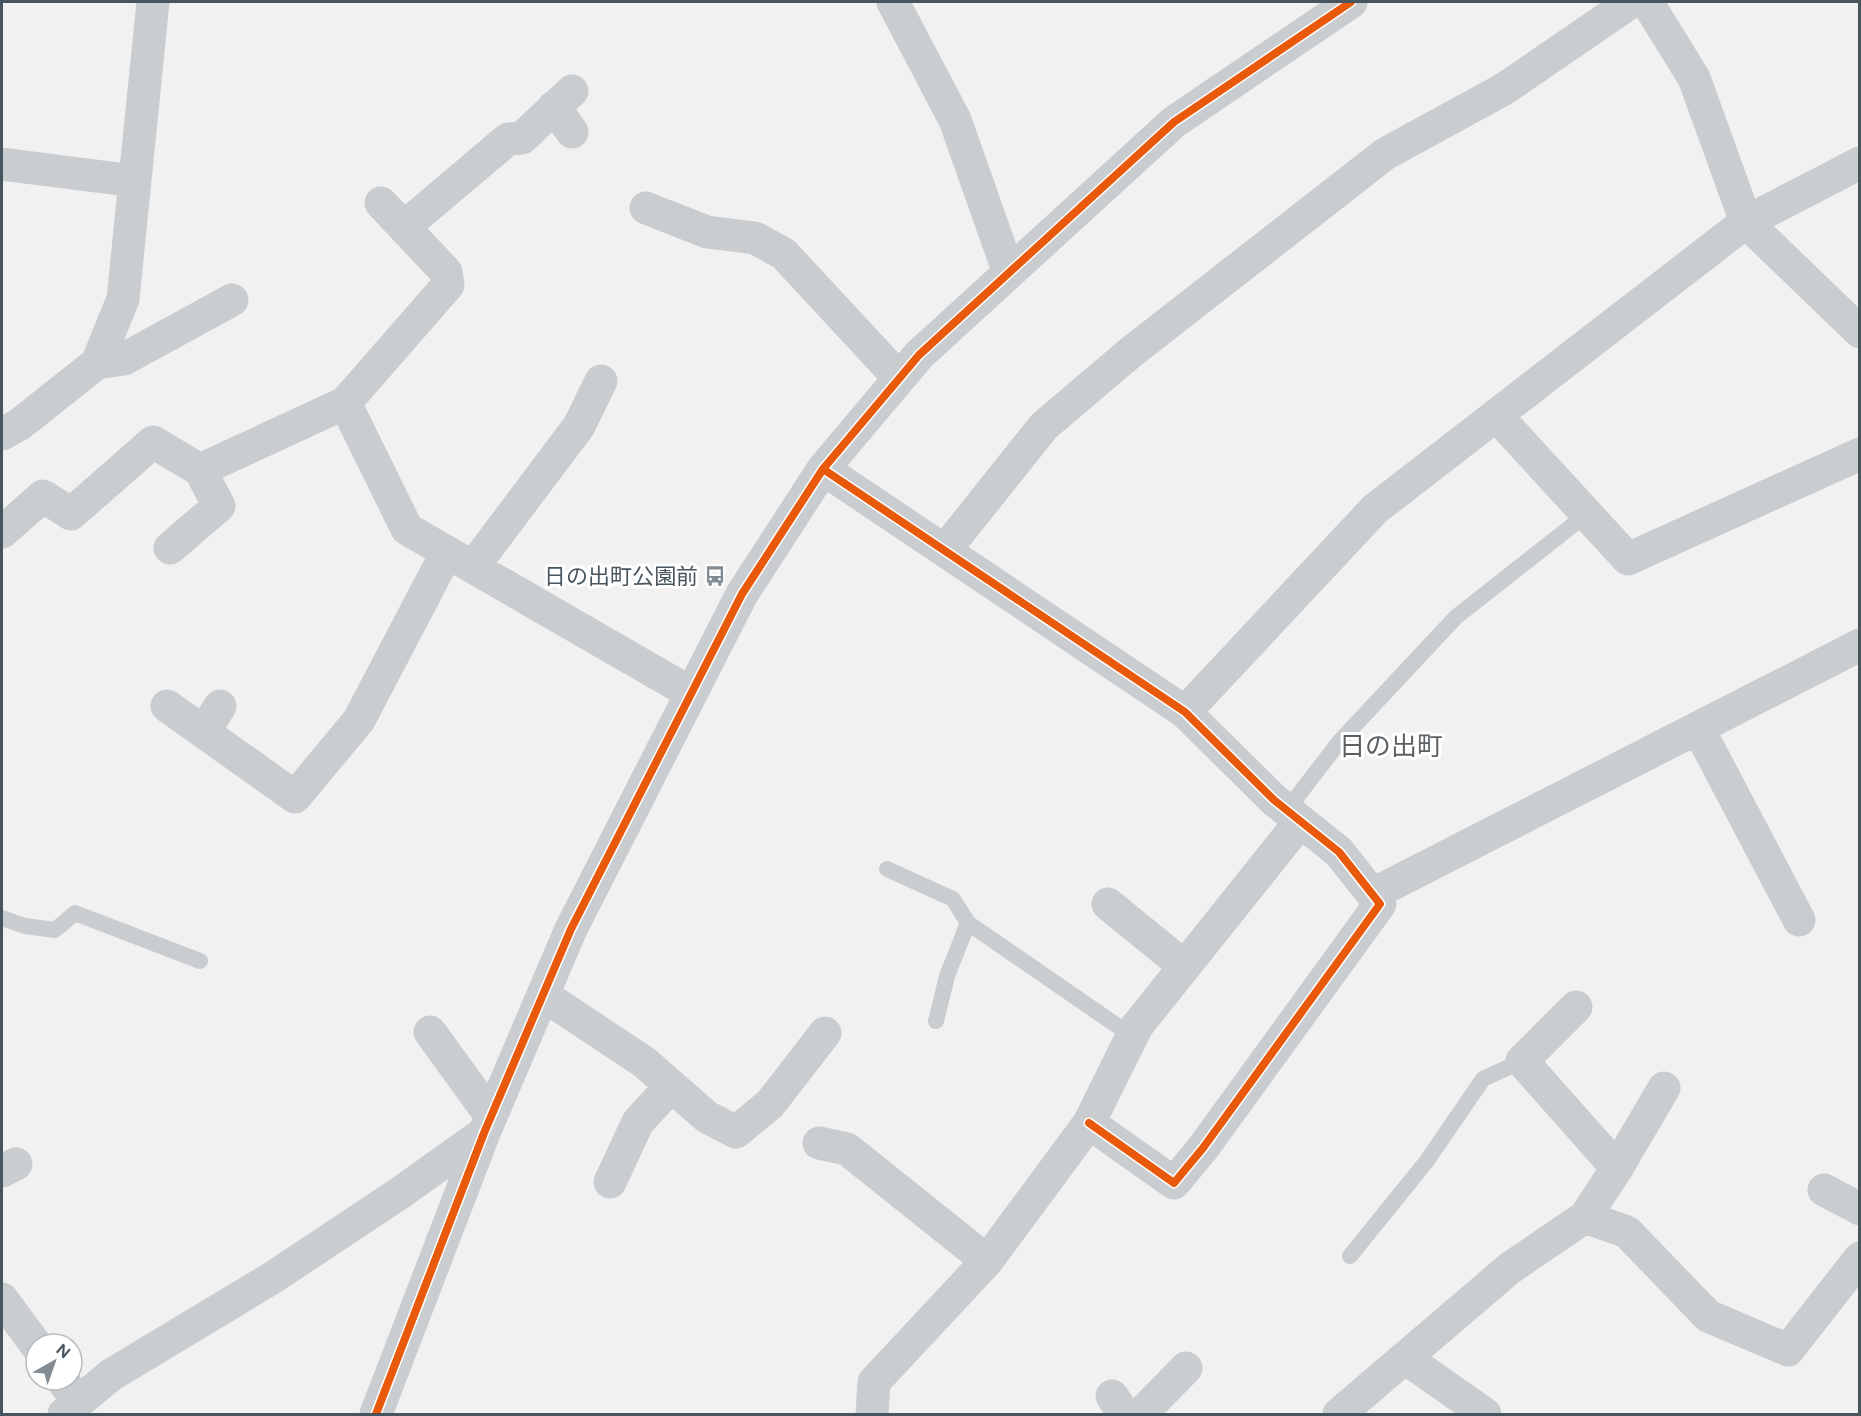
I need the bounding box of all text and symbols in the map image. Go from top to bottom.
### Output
place label: 日の出町公園前 [544,563,698,590]
bus stop icon: 日の出町公園前 [703,564,727,588]
district label: 日の出町 [1339,730,1443,762]
north arrow [24,1332,84,1392]
text: N [52,1340,74,1362]

